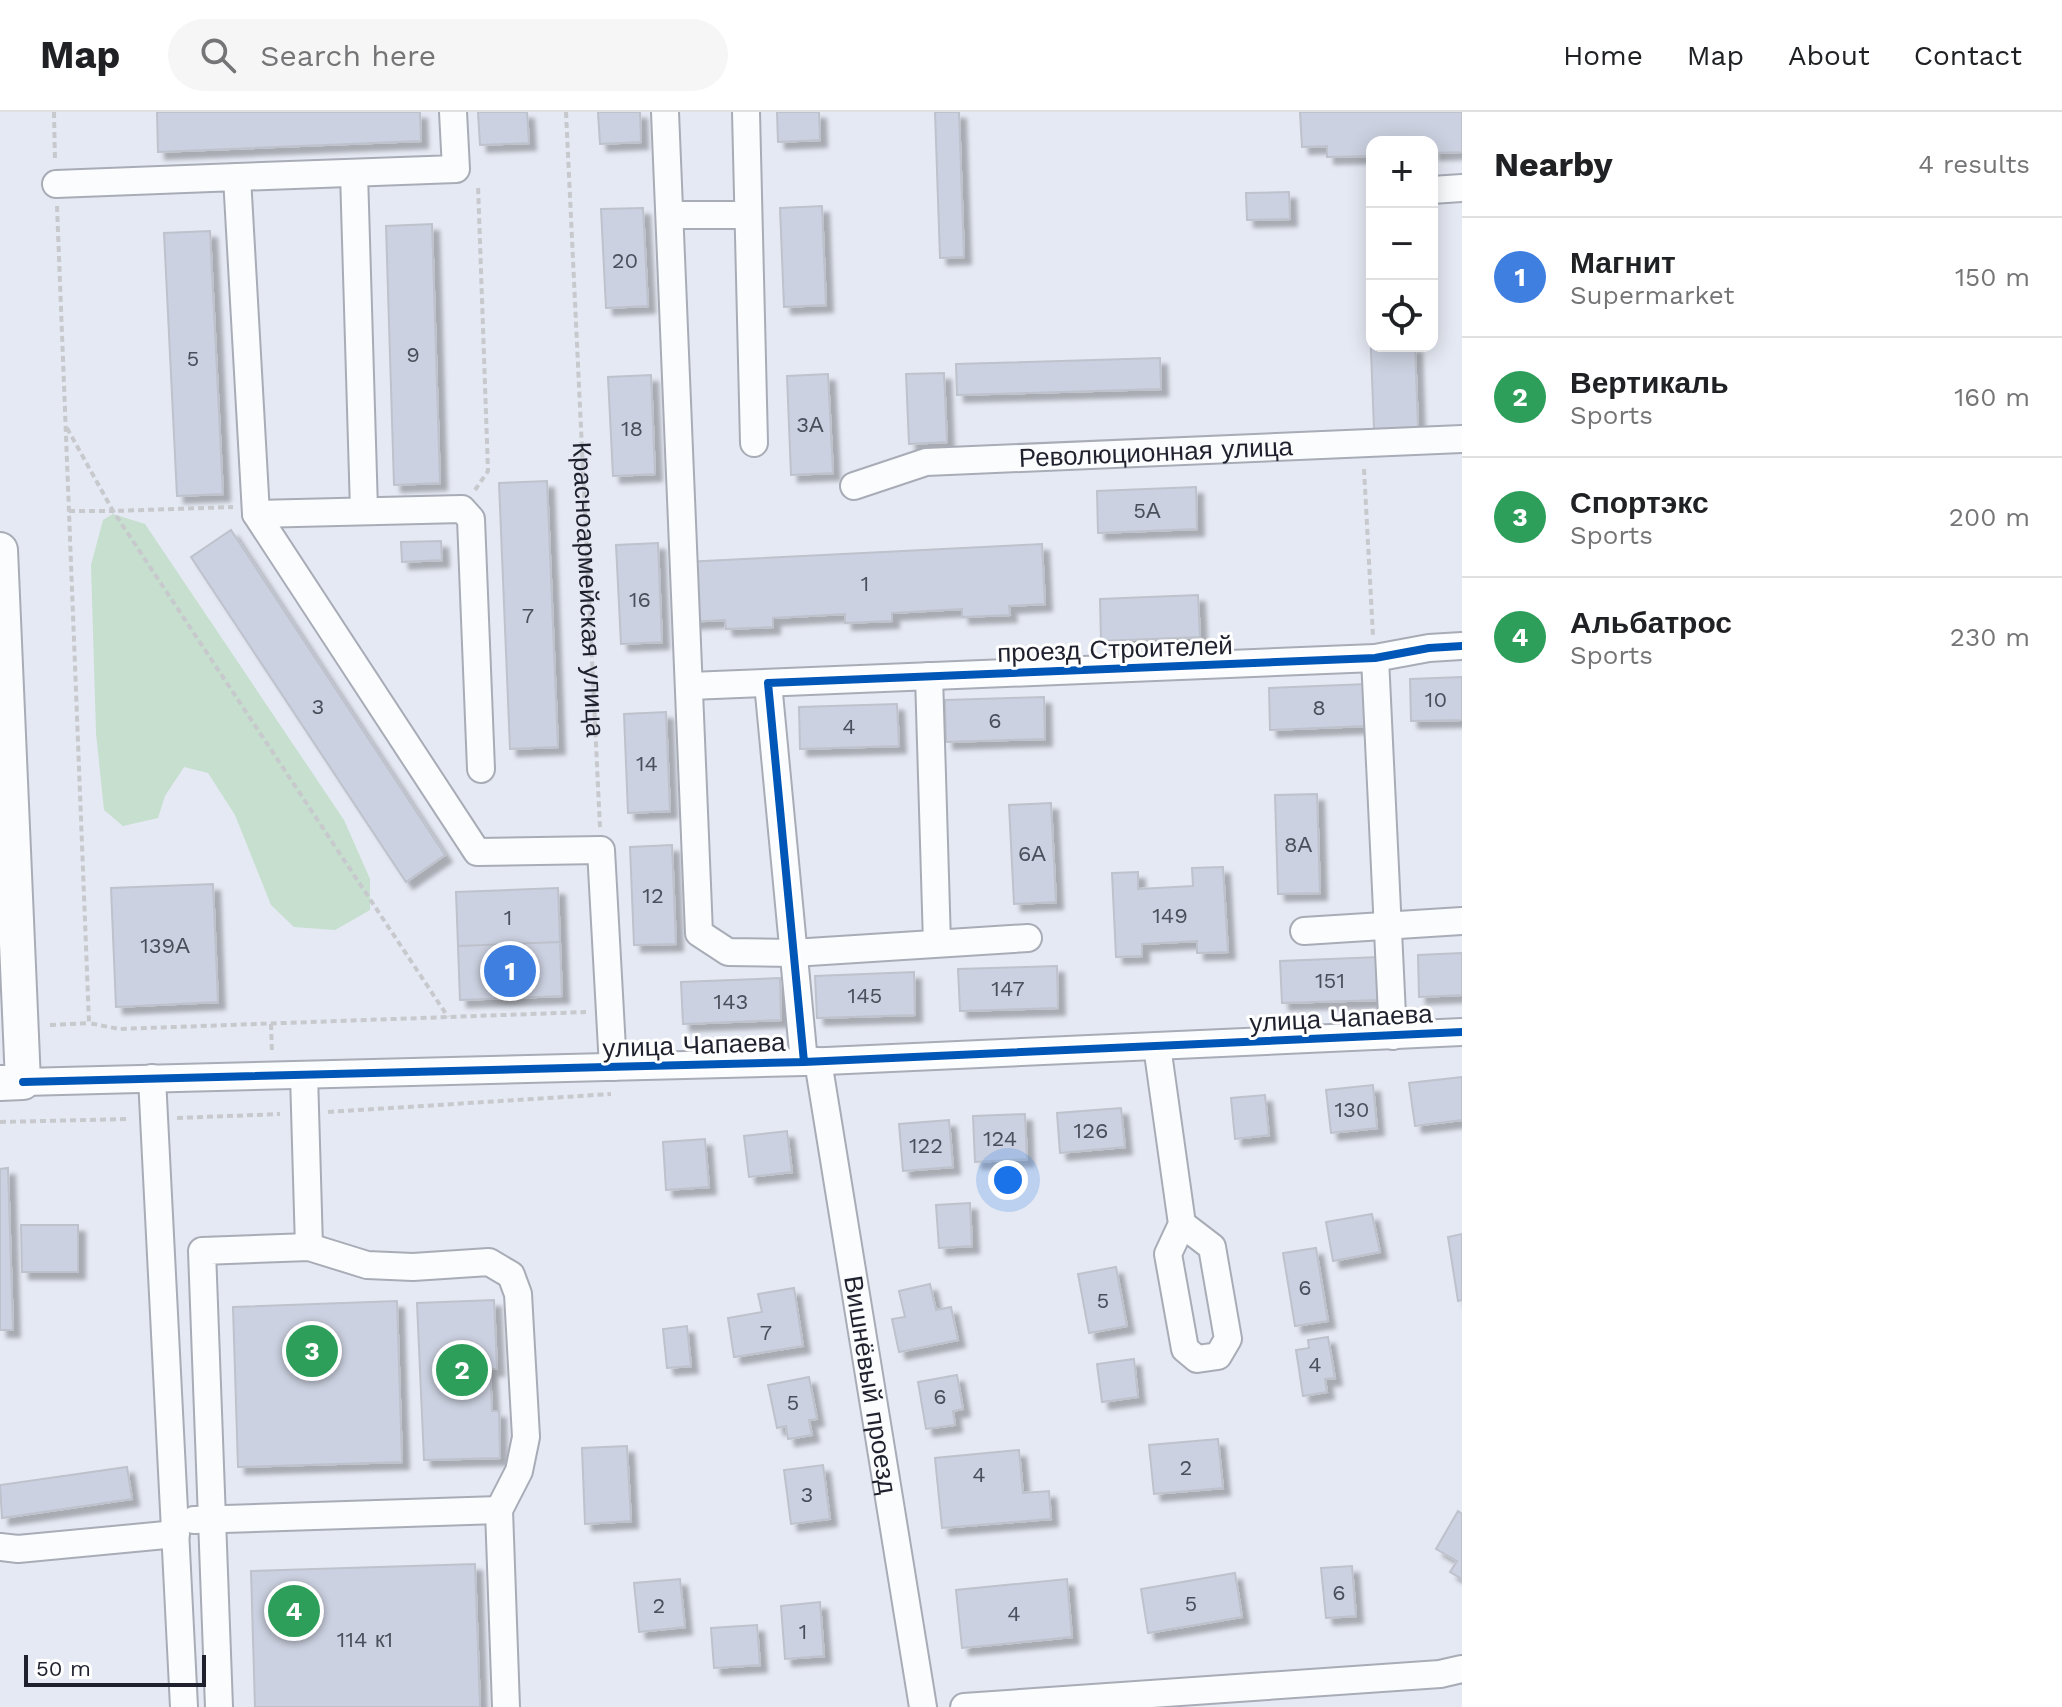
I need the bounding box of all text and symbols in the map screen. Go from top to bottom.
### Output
search box [168,19,728,91]
text: Map [40,33,120,77]
icon: search [196,33,240,77]
text: Search here [260,38,436,73]
text: Home [1563,39,1643,72]
text: Map [1687,39,1744,72]
text: About [1788,39,1870,72]
text: Contact [1914,39,2022,72]
map controls [1366,136,1438,352]
button: + [1366,136,1438,208]
text: Nearby [1494,144,1613,184]
text: 4 results [1918,149,2030,179]
button: − [1366,208,1438,280]
text: Магнит [1570,245,1676,280]
house number: 20 [612,248,638,273]
text: 1 [1514,262,1526,292]
text: 150 m [1955,262,2030,292]
button: locate [1366,280,1438,352]
text: Supermarket [1570,280,1734,310]
house number: 9 [406,342,420,367]
house number: 5 [187,346,199,371]
text: Вертикаль [1570,365,1729,400]
text: 2 [1512,382,1528,412]
text: 160 m [1954,382,2030,412]
text: Sports [1570,400,1653,430]
house number: 3А [796,412,824,437]
house number: 18 [621,416,643,441]
street label: Революционная улица [1018,431,1294,473]
street label: Красноармейская улица [567,441,611,738]
text: Спортэкс [1570,485,1709,520]
house number: 5А [1133,498,1161,523]
text: 3 [1512,502,1528,532]
text: 200 m [1949,502,2030,532]
text: Sports [1570,520,1653,550]
house number: 1 [861,571,869,596]
house number: 16 [629,587,651,612]
house number: 7 [522,603,534,628]
text: Альбатрос [1570,605,1732,640]
text: 4 [1512,622,1528,652]
text: 230 m [1950,622,2030,652]
street label: проезд Строителей [997,630,1233,668]
text: Sports [1570,640,1653,670]
house number: 10 [1425,687,1447,712]
house number: 3 [312,694,324,719]
house number: 8 [1312,695,1326,720]
house number: 6 [988,708,1002,733]
house number: 4 [842,714,856,739]
house number: 14 [636,751,658,776]
house number: 8А [1284,832,1312,857]
house number: 6А [1018,841,1046,866]
house number: 12 [642,883,664,908]
house number: 149 [1152,903,1188,928]
house number: 1 [504,905,512,930]
house number: 139А [140,933,190,958]
pin: 1 [484,941,536,1001]
house number: 151 [1315,968,1345,993]
house number: 147 [991,976,1025,1001]
house number: 145 [848,983,882,1008]
house number: 143 [714,989,748,1014]
street label: улица Чапаева [1249,998,1434,1038]
street label: улица Чапаева [602,1027,787,1063]
house number: 130 [1334,1097,1370,1122]
house number: 126 [1074,1118,1108,1143]
house number: 124 [983,1126,1017,1151]
house number: 122 [909,1133,943,1158]
your location [988,1160,1028,1200]
street label: Вишнёвый проезд [838,1273,903,1496]
house number: 6 [1298,1275,1312,1300]
house number: 5 [1097,1288,1109,1313]
house number: 7 [760,1320,772,1345]
pin: 3 [286,1321,338,1381]
pin: 2 [436,1340,488,1400]
house number: 4 [1308,1352,1322,1377]
house number: 6 [933,1384,947,1409]
house number: 5 [787,1390,799,1415]
house number: 2 [1180,1455,1192,1480]
house number: 4 [972,1462,986,1487]
house number: 3 [801,1482,813,1507]
house number: 6 [1332,1580,1346,1605]
pin: 4 [268,1581,320,1641]
house number: 5 [1185,1591,1197,1616]
house number: 2 [653,1593,665,1618]
house number: 4 [1007,1601,1021,1626]
house number: 1 [799,1619,807,1644]
house number: 114 к1 [337,1627,393,1652]
scale bar [24,1651,206,1687]
text: 50 m [36,1656,91,1681]

